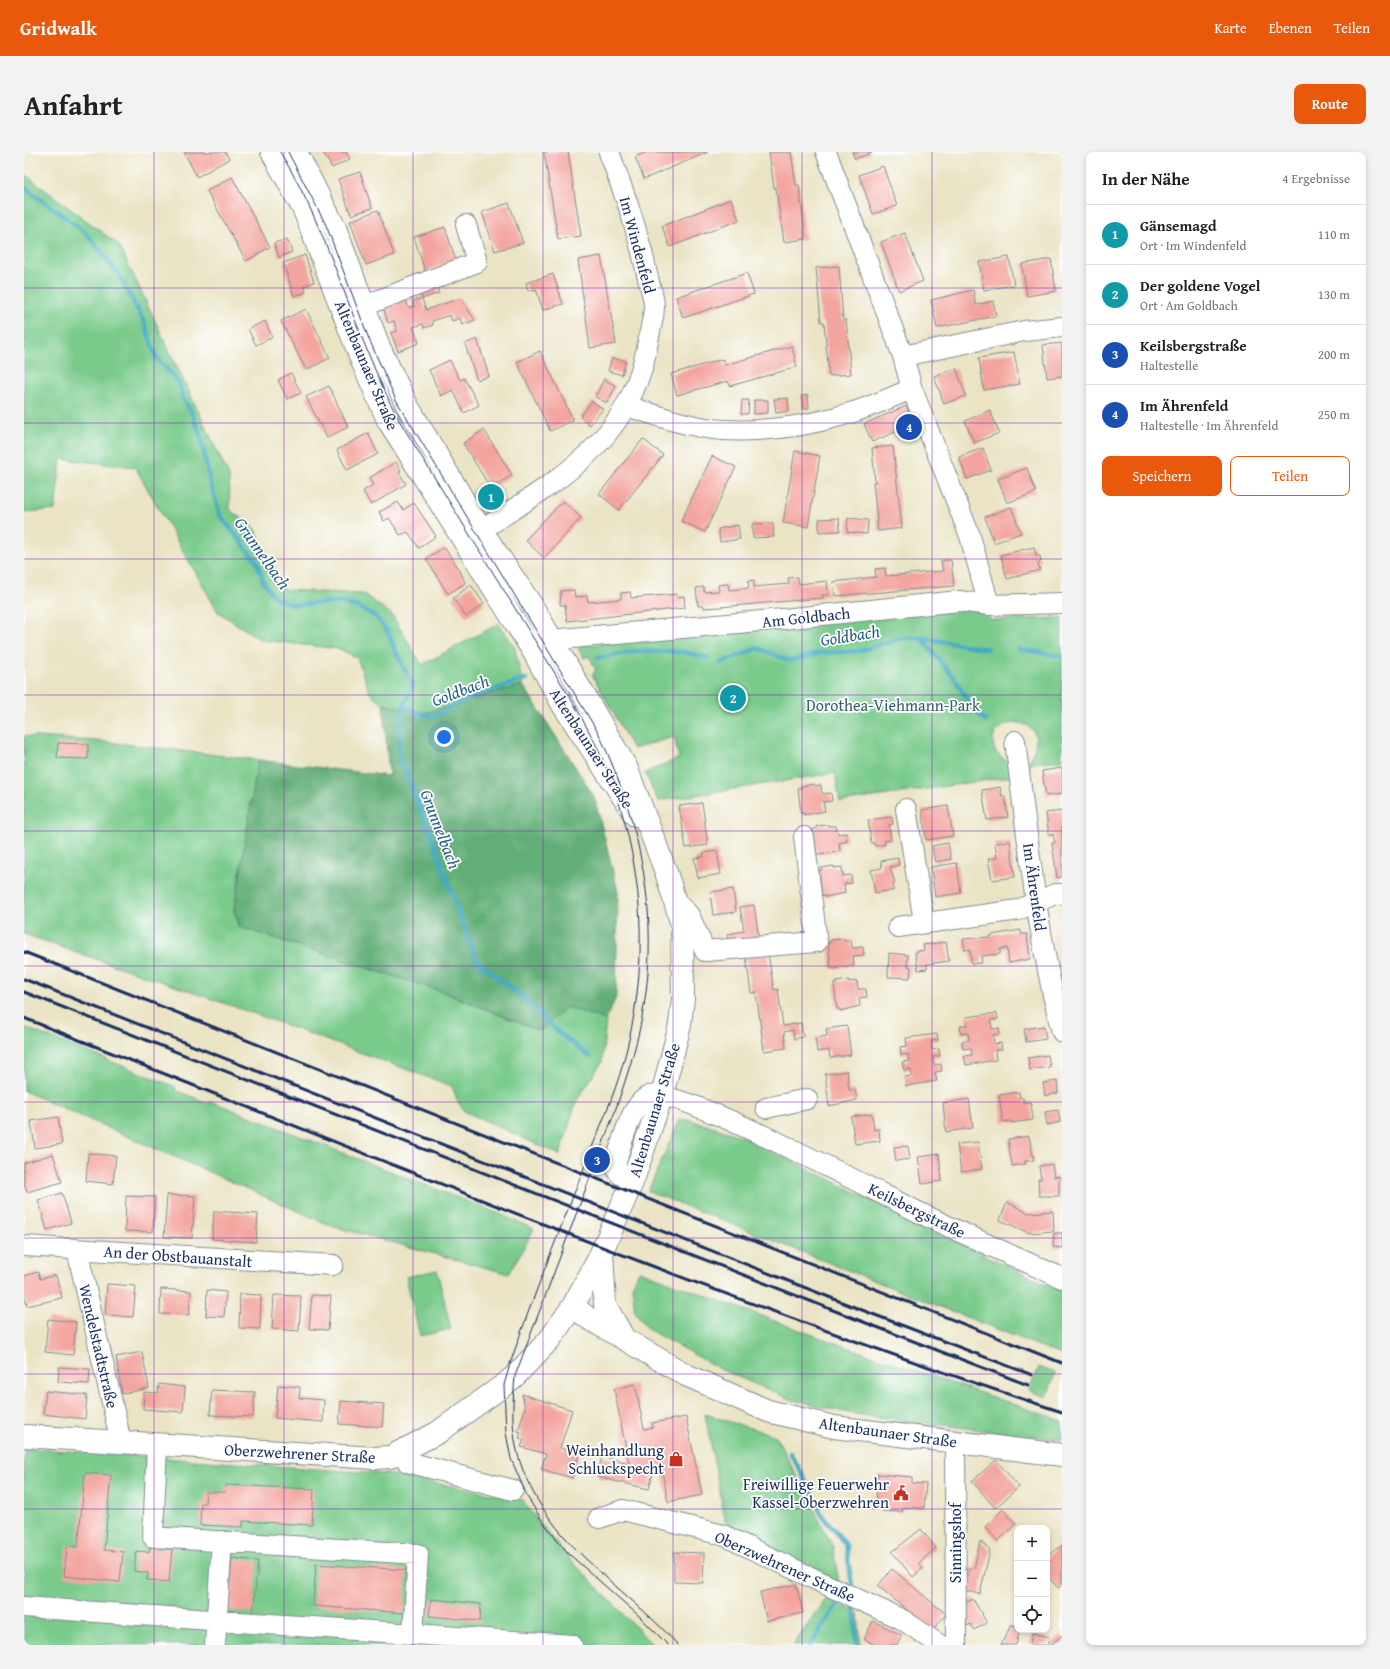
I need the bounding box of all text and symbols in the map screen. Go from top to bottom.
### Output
text: Gridwalk [20,14,97,42]
text: Karte [1214,18,1247,38]
text: Ebenen [1269,18,1312,38]
text: Teilen [1334,18,1370,38]
text: Anfahrt [24,84,123,125]
button: Route [1294,84,1366,124]
text: In der Nähe [1102,166,1190,191]
text: 4 Ergebnisse [1282,169,1350,188]
street label: Im Windenfeld [614,194,663,297]
text: Gänsemagd [1140,215,1217,236]
text: 1 [1112,225,1118,244]
text: 110 m [1318,225,1350,244]
text: Ort · Im Windenfeld [1140,236,1246,255]
text: Der goldene Vogel [1140,275,1260,296]
text: 2 [1112,285,1118,304]
text: 130 m [1318,285,1350,304]
street label: Altenbaunaer Straße [329,296,405,434]
text: Ort · Am Goldbach [1140,296,1238,315]
text: Keilsbergstraße [1140,335,1247,356]
text: 3 [1112,345,1118,364]
text: 200 m [1318,345,1350,364]
text: Haltestelle [1140,356,1198,375]
text: Im Ährenfeld [1140,395,1228,416]
text: 4 [1112,405,1118,424]
text: 250 m [1318,405,1350,424]
pin: 4 [896,412,922,442]
text: Haltestelle · Im Ährenfeld [1140,416,1278,435]
button: Speichern [1102,456,1222,496]
button: Teilen [1230,456,1350,496]
pin: 1 [478,482,504,512]
water label: Grunnelbach [229,512,297,595]
street label: Am Goldbach [761,600,851,634]
water label: Goldbach [819,618,882,652]
water label: Goldbach [428,667,493,712]
street label: Altenbaunaer Straße [544,683,640,813]
pin: 2 [720,683,746,713]
park label: Dorothea-Viehmann-Park [806,693,981,717]
your location [434,727,454,747]
water label: Grunnelbach [414,786,468,873]
street label: Im Ährenfeld [1017,841,1053,933]
street label: Altenbaunaer Straße [622,1040,686,1180]
pin: 3 [584,1145,610,1175]
street label: Keilsbergstraße [864,1176,970,1244]
street label: An der Obstbauanstalt [103,1239,254,1273]
street label: Wendelstadtstraße [73,1282,125,1410]
street label: Altenbaunaer Straße [817,1410,959,1454]
street label: Oberzwehrener Straße [224,1437,376,1469]
place label: Weinhandlung Schluckspecht [566,1438,664,1480]
shop icon: Weinhandlung Schluckspecht [667,1450,685,1468]
place label: Freiwillige Feuerwehr Kassel-Oberzwehren [743,1472,889,1514]
public building icon: Freiwillige Feuerwehr Kassel-Oberzwehren [892,1484,910,1502]
street label: Sinningshof [943,1501,967,1583]
street label: Oberzwehrener Straße [711,1524,859,1608]
map controls [1014,1525,1050,1633]
button: + [1014,1525,1050,1561]
button: − [1014,1561,1050,1597]
button: locate [1014,1597,1050,1633]

